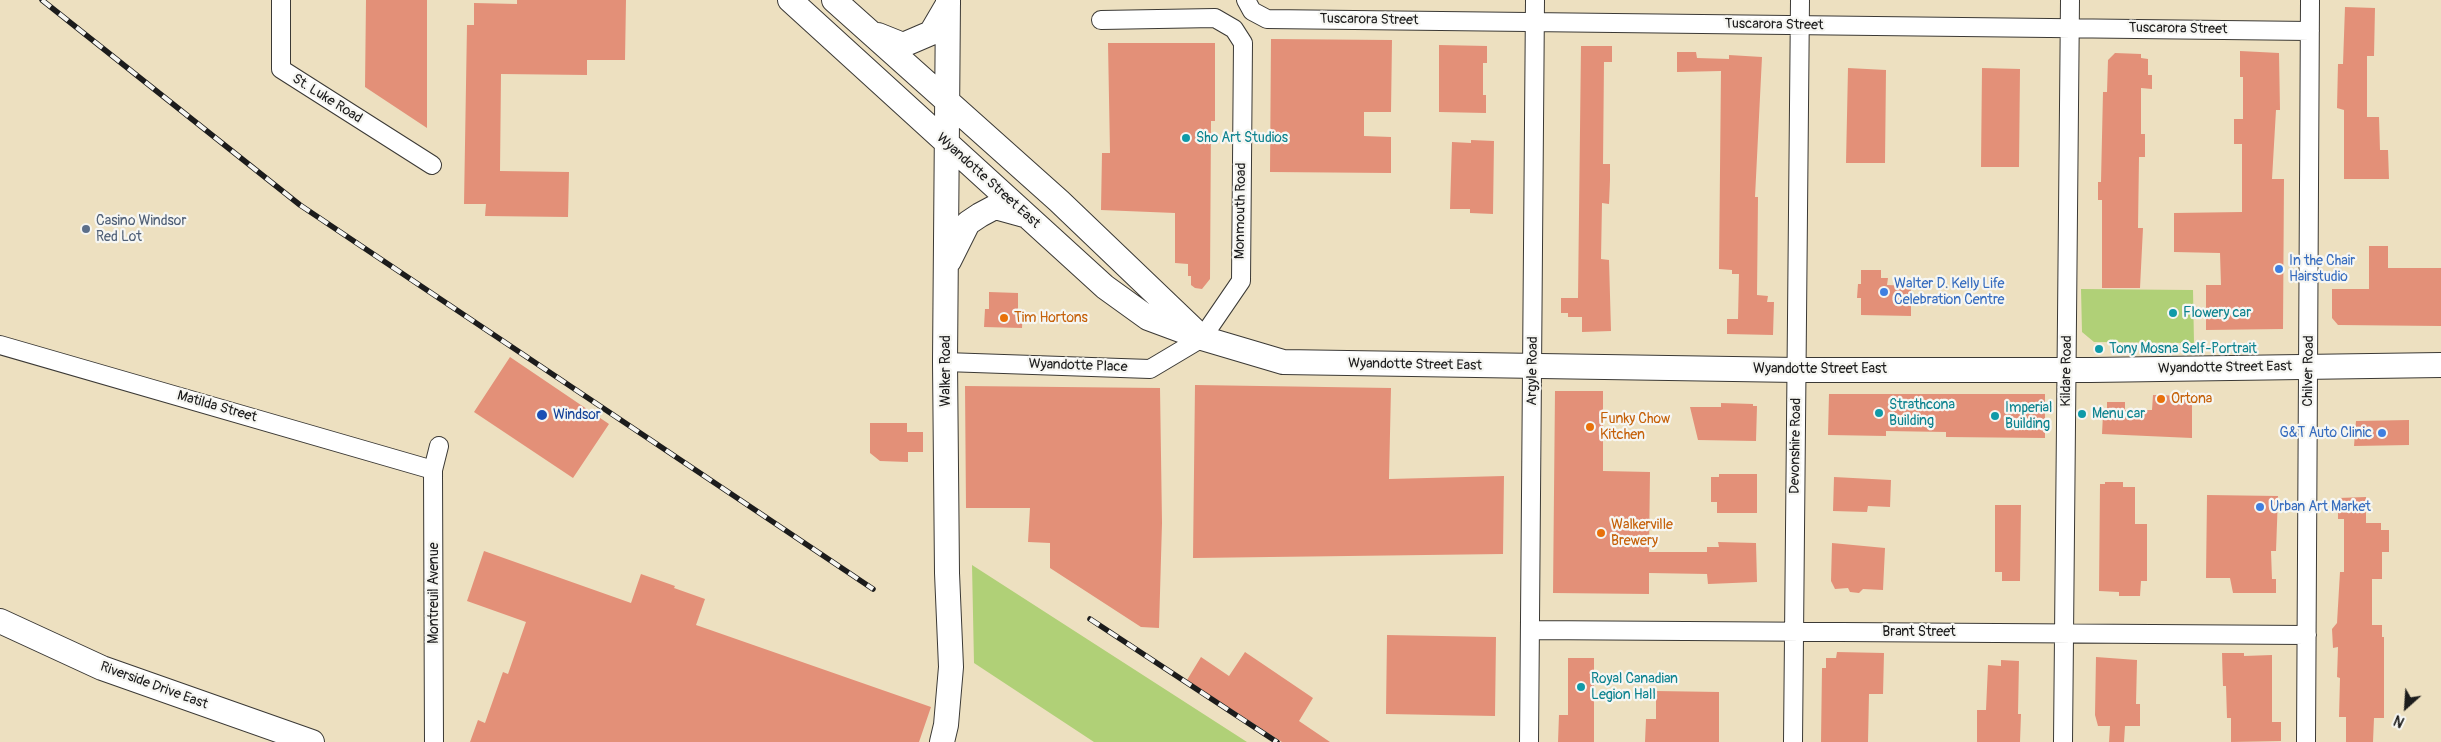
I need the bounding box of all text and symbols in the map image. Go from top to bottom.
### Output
street label: Tuscarora Street [1319,11,1419,29]
street label: Tuscarora Street [1724,16,1824,34]
street label: Tuscarora Street [2128,20,2228,38]
street label: St. Luke Road [289,71,365,127]
street label: Wyandotte Street East [933,130,1043,232]
place label: Sho Art Studios [1196,130,1288,146]
marker: Sho Art Studios [1180,132,1192,144]
street label: Monmouth Road [1232,163,1250,259]
place label: Casino Windsor Red Lot [96,213,186,246]
marker: Casino Windsor Red Lot [80,223,92,235]
place label: In the Chair Hairstudio [2289,253,2355,286]
marker: In the Chair Hairstudio [2273,263,2285,275]
place label: Walter D. Kelly Life Celebration Centre [1894,276,2005,308]
marker: Walter D. Kelly Life Celebration Centre [1878,286,1890,298]
place label: Flowery car [2183,305,2251,321]
marker: Flowery car [2167,307,2179,319]
place label: Tim Hortons [1014,310,1088,326]
marker: Tim Hortons [998,312,1010,324]
street label: Walker Road [938,335,954,407]
street label: Kildare Road [2058,335,2076,407]
street label: Chilver Road [2300,335,2318,407]
street label: Argyle Road [1524,336,1542,406]
place label: Tony Mosna Self-Portrait [2109,341,2257,357]
marker: Tony Mosna Self-Portrait [2093,343,2105,355]
street label: Wyandotte Street East [1348,355,1482,375]
street label: Wyandotte Place [1028,356,1128,376]
street label: Wyandotte Street East [2158,358,2292,378]
street label: Wyandotte Street East [1753,361,1887,377]
street label: Matilda Street [175,388,259,426]
place label: Ortona [2171,391,2212,407]
marker: Ortona [2155,393,2167,405]
place label: Strathcona Building [1889,397,1955,430]
street label: Devonshire Road [1787,398,1805,494]
place label: Imperial Building [2005,400,2052,432]
place label: Menu car [2092,406,2145,422]
place label: Windsor [553,407,601,423]
marker: Strathcona Building [1873,407,1885,419]
marker: Windsor [535,408,549,422]
marker: Menu car [2076,408,2088,420]
marker: Imperial Building [1989,410,2001,422]
place label: Funky Chow Kitchen [1600,411,1670,444]
marker: Funky Chow Kitchen [1584,421,1596,433]
place label: G&T Auto Clinic [2280,425,2372,441]
marker: G&T Auto Clinic [2376,427,2388,439]
place label: Urban Art Market [2270,499,2371,515]
marker: Urban Art Market [2254,501,2266,513]
place label: Walkerville Brewery [1611,517,1673,550]
marker: Walkerville Brewery [1595,527,1607,539]
street label: Montreuil Avenue [426,542,442,644]
street label: Brant Street [1882,624,1956,640]
street label: Riverside Drive East [98,659,210,713]
place label: Royal Canadian Legion Hall [1591,671,1678,704]
marker: Royal Canadian Legion Hall [1575,681,1587,693]
north arrow [2381,682,2431,732]
text: N [2391,711,2407,731]

